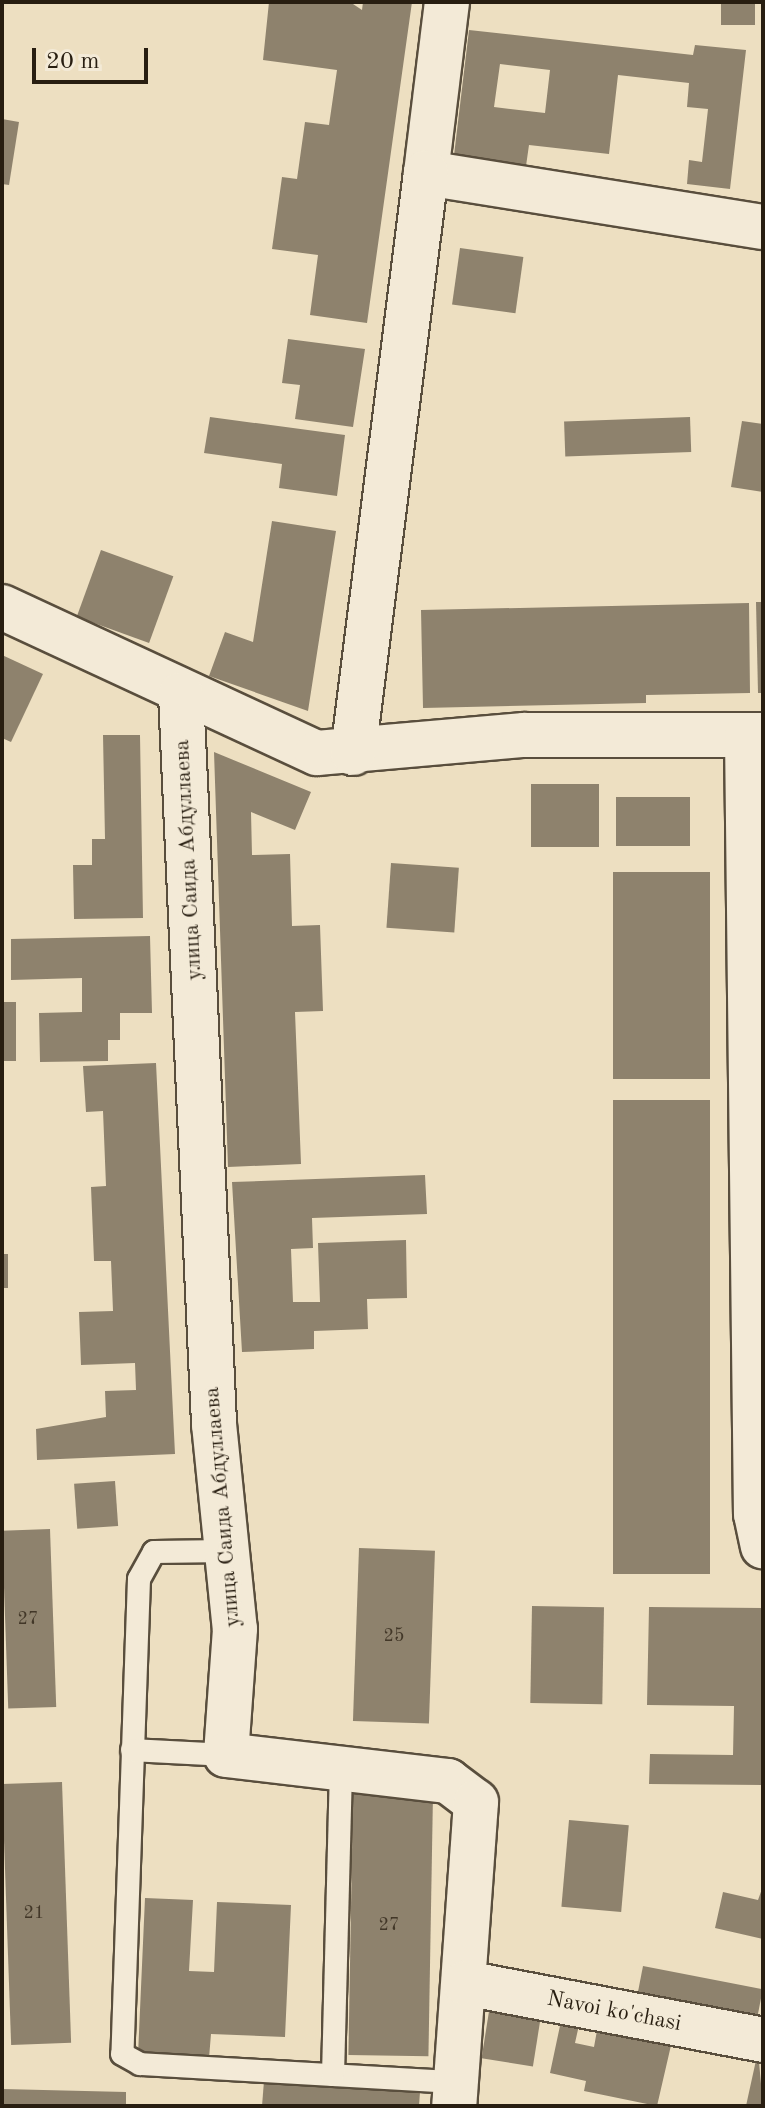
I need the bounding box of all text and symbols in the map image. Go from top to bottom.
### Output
scale bar [36,32,152,82]
text: 20 m [46,50,100,74]
street label: улица Саида Абдуллаева [170,739,208,981]
street label: улица Саида Абдуллаева [199,1386,247,1628]
house number: 27 [18,1608,38,1630]
house number: 25 [384,1625,404,1647]
house number: 21 [24,1902,44,1924]
house number: 27 [379,1914,399,1936]
street label: Navoi ko'chasi [545,1986,683,2038]

